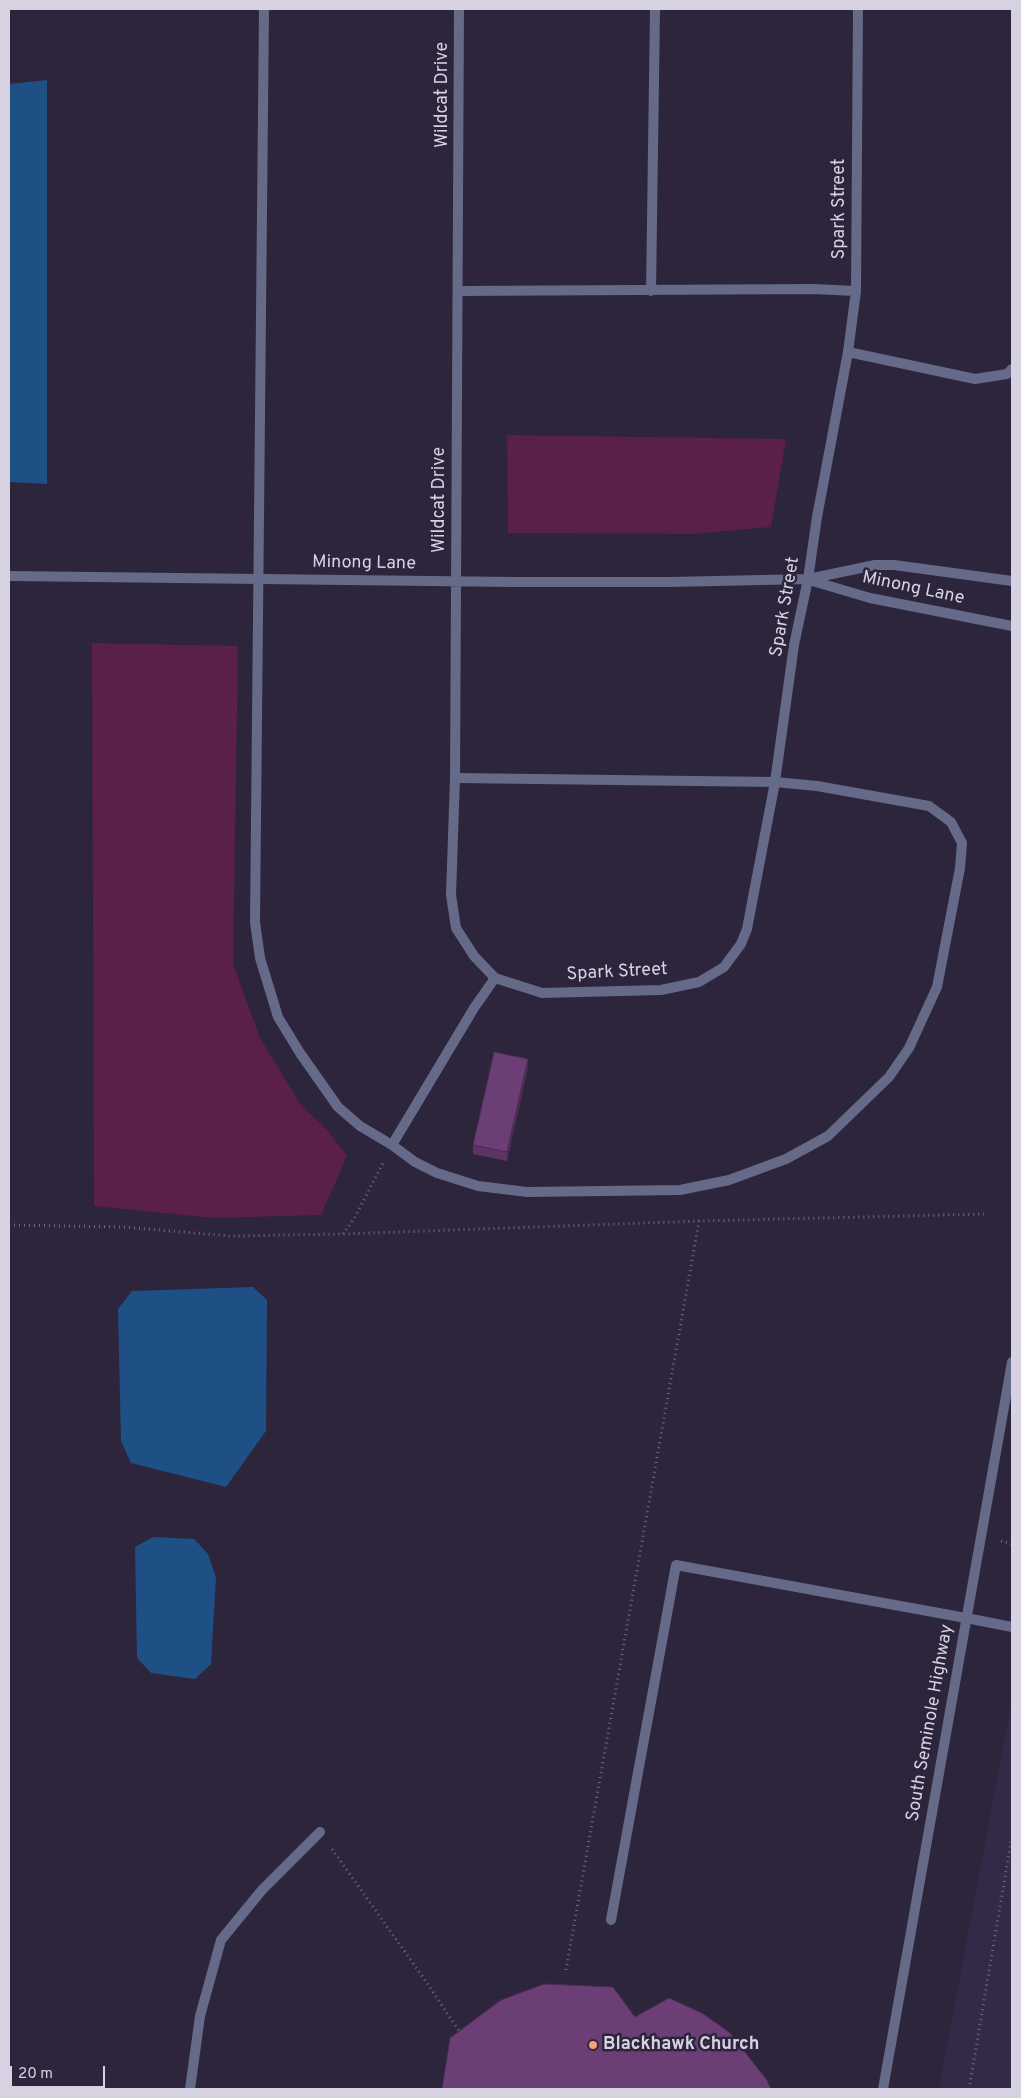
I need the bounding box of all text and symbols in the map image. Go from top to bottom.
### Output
street label: Wildcat Drive [432,42,454,148]
street label: Spark Street [829,158,851,260]
street label: Wildcat Drive [429,447,451,553]
street label: Minong Lane [312,552,416,576]
street label: Spark Street [767,555,805,659]
street label: Minong Lane [860,568,966,610]
street label: Spark Street [566,960,668,986]
street label: South Seminole Highway [903,1623,959,1823]
place label: Blackhawk Church [603,2034,759,2056]
marker: Blackhawk Church [587,2039,599,2051]
scale bar [12,2056,108,2088]
text: 20 m [18,2065,53,2084]

